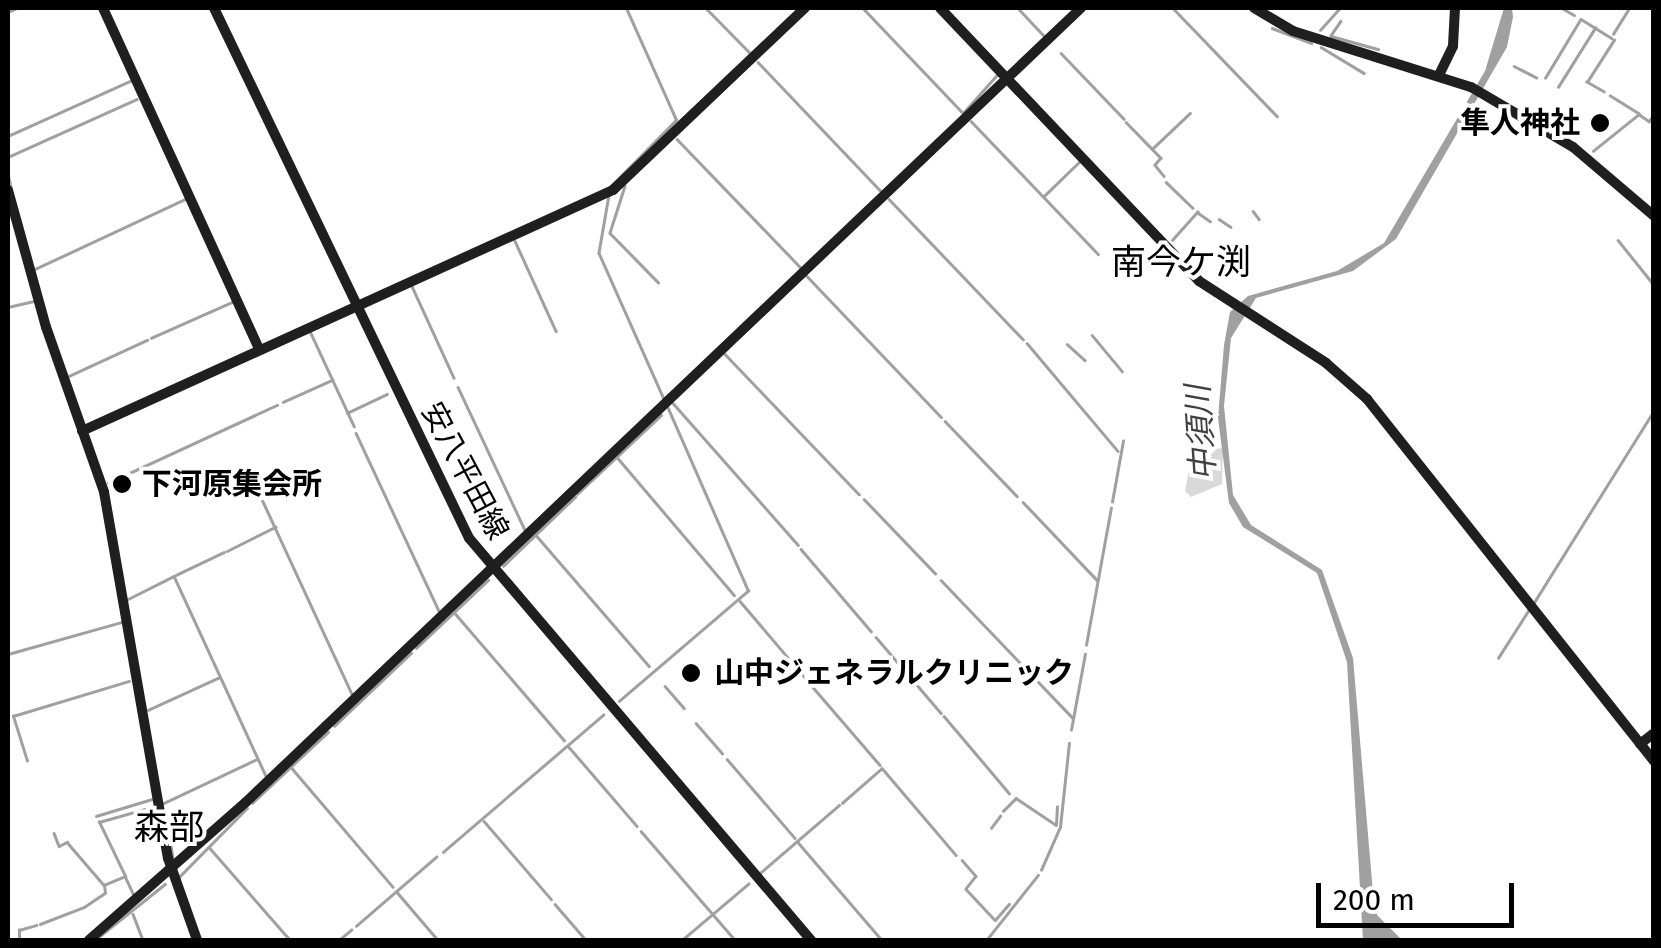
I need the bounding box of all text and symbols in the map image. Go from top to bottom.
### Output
place label: 隼人神社 [1460,105,1580,141]
marker: 隼人神社 [1589,112,1611,134]
district label: 南今ケ渕 [1111,241,1251,283]
water label: 中須川 [1178,384,1224,482]
street label: 安八平田線 [414,396,516,546]
place label: 下河原集会所 [142,466,322,502]
marker: 下河原集会所 [111,473,133,495]
place label: 山中ジェネラルクリニック [714,655,1074,691]
marker: 山中ジェネラルクリニック [678,660,704,686]
district label: 森部 [134,806,204,848]
scale bar [1321,863,1518,925]
text: 200 m [1333,882,1415,918]

